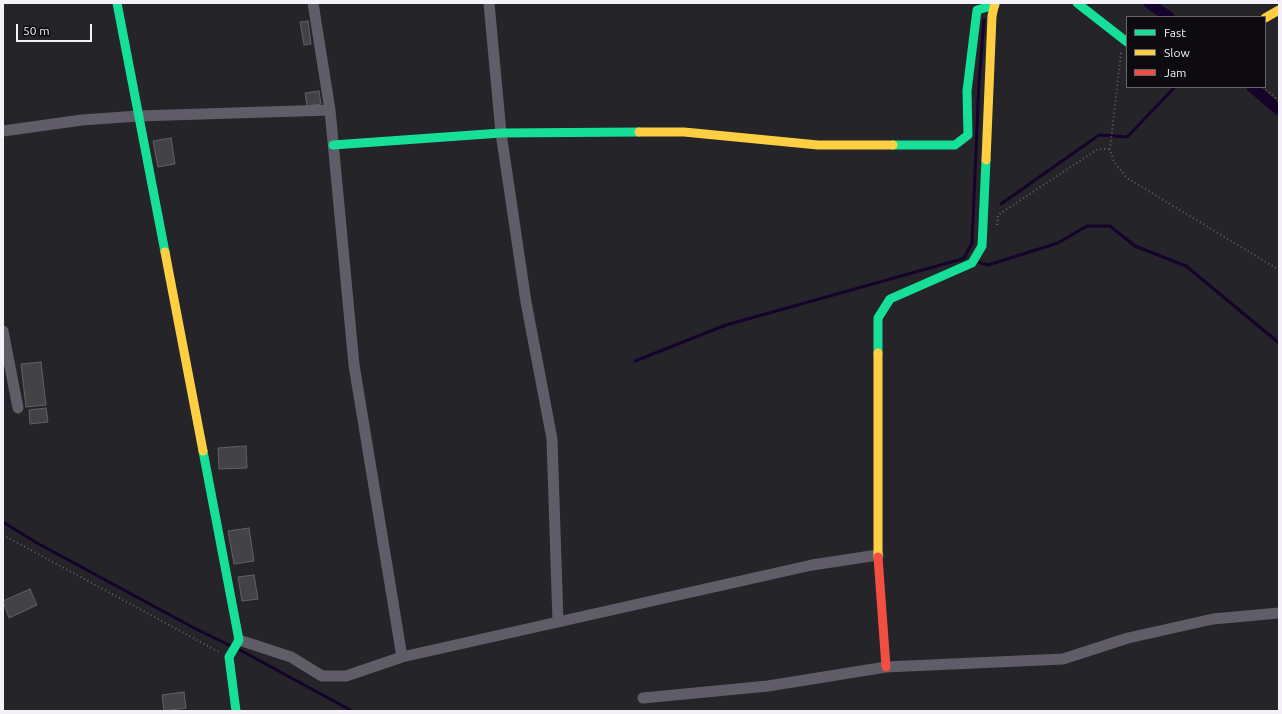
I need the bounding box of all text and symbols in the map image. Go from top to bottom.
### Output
scale bar [18,16,94,42]
legend [1126,16,1266,88]
text: 50 m [23,24,50,37]
text: Fast [1164,26,1186,39]
text: Slow [1164,46,1190,59]
text: Jam [1164,66,1186,79]

